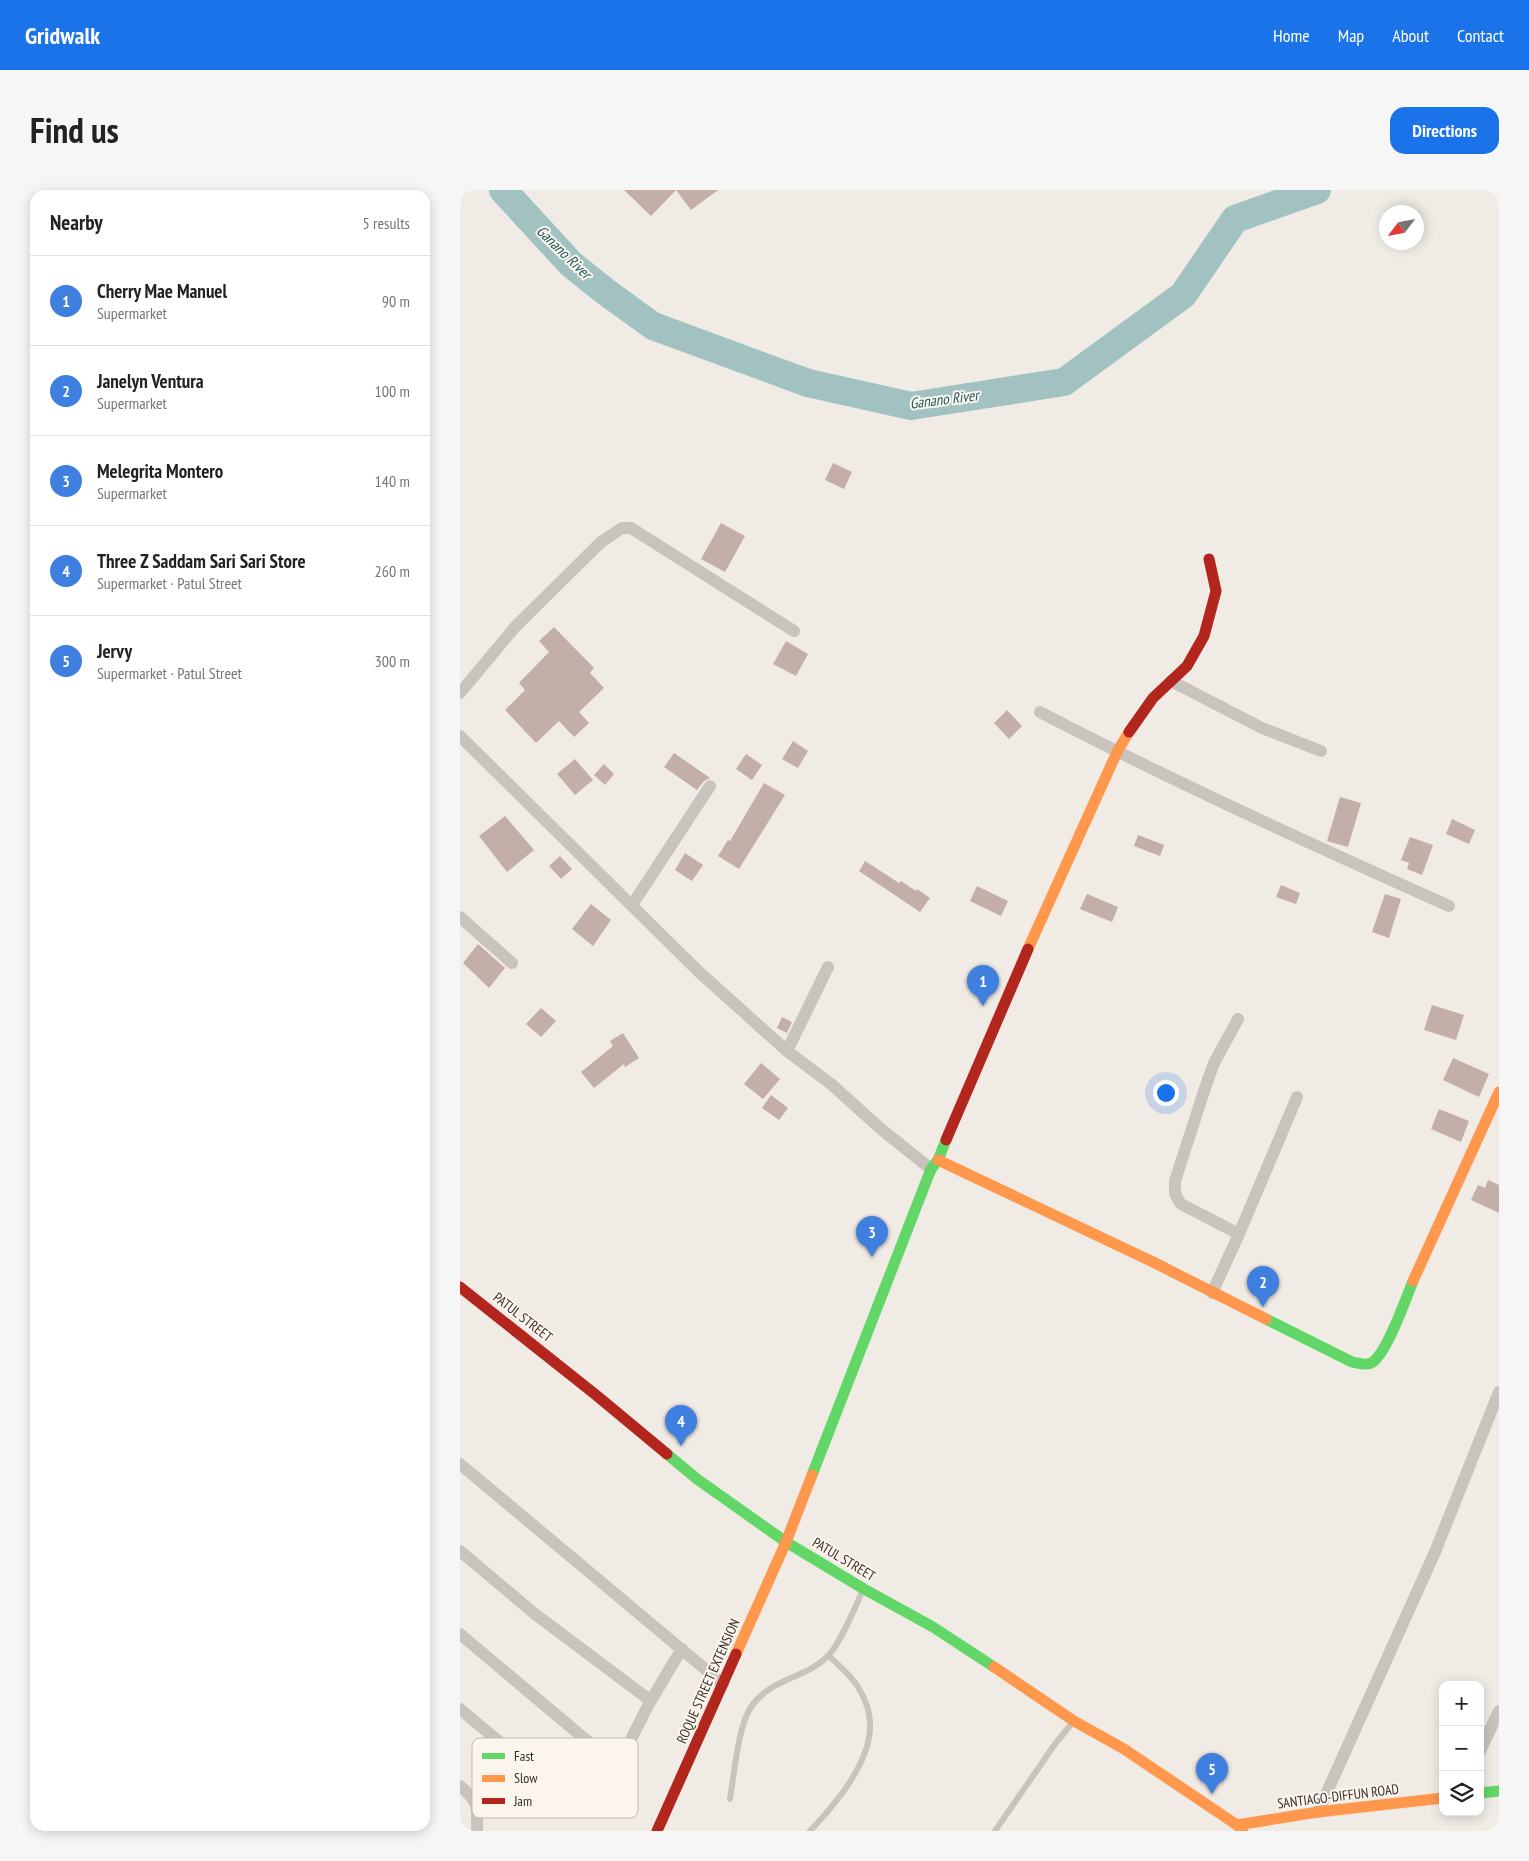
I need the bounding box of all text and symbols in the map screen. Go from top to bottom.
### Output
text: Gridwalk [25,20,100,51]
text: Home [1273,24,1310,47]
text: Map [1338,24,1364,47]
text: About [1392,24,1429,47]
text: Contact [1457,24,1504,47]
text: Find us [30,107,119,153]
button: Directions [1390,107,1499,154]
north arrow [1379,205,1424,250]
text: Nearby [50,209,103,236]
text: 5 results [363,213,410,233]
water label: Ganano River [533,221,597,284]
text: Cherry Mae Manuel [97,279,227,303]
text: 1 [62,291,70,311]
text: 90 m [382,291,410,311]
text: Supermarket [97,303,167,323]
text: Janelyn Ventura [97,369,204,393]
text: 2 [62,381,70,401]
text: 100 m [375,381,410,401]
water label: Ganano River [909,385,981,413]
text: Supermarket [97,393,167,413]
text: Melegrita Montero [97,459,223,483]
text: 3 [62,471,70,491]
text: 140 m [375,471,410,491]
text: Supermarket [97,483,167,503]
text: Three Z Saddam Sari Sari Store [97,549,306,573]
text: 4 [62,561,70,581]
text: 260 m [375,561,410,581]
text: Supermarket · Patul Street [97,573,242,593]
text: Jervy [97,639,132,663]
text: 5 [62,651,70,671]
text: 300 m [375,651,410,671]
text: Supermarket · Patul Street [97,663,242,683]
pin: 1 [967,965,999,1006]
your location [1153,1080,1179,1106]
pin: 3 [856,1216,888,1257]
pin: 2 [1247,1266,1279,1307]
street label: PATUL STREET [490,1288,557,1346]
pin: 4 [665,1405,697,1446]
street label: PATUL STREET [809,1533,879,1585]
street label: ROQUE STREET EXTENSION [672,1616,744,1746]
map controls [1439,1681,1484,1816]
button: + [1439,1681,1484,1726]
button: − [1439,1726,1484,1771]
legend [472,1738,638,1818]
text: Fast [514,1747,534,1765]
pin: 5 [1196,1753,1228,1794]
text: Slow [514,1769,538,1787]
button: layers [1439,1771,1484,1816]
street label: SANTIAGO-DIFFUN ROAD [1276,1780,1400,1812]
text: Jam [513,1792,532,1810]

